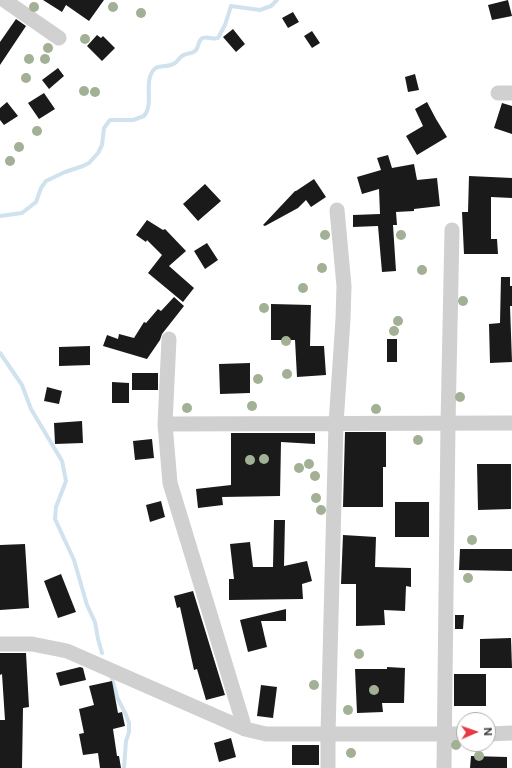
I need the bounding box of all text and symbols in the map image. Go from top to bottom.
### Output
north arrow [456,712,496,752]
text: N [481,727,494,736]

